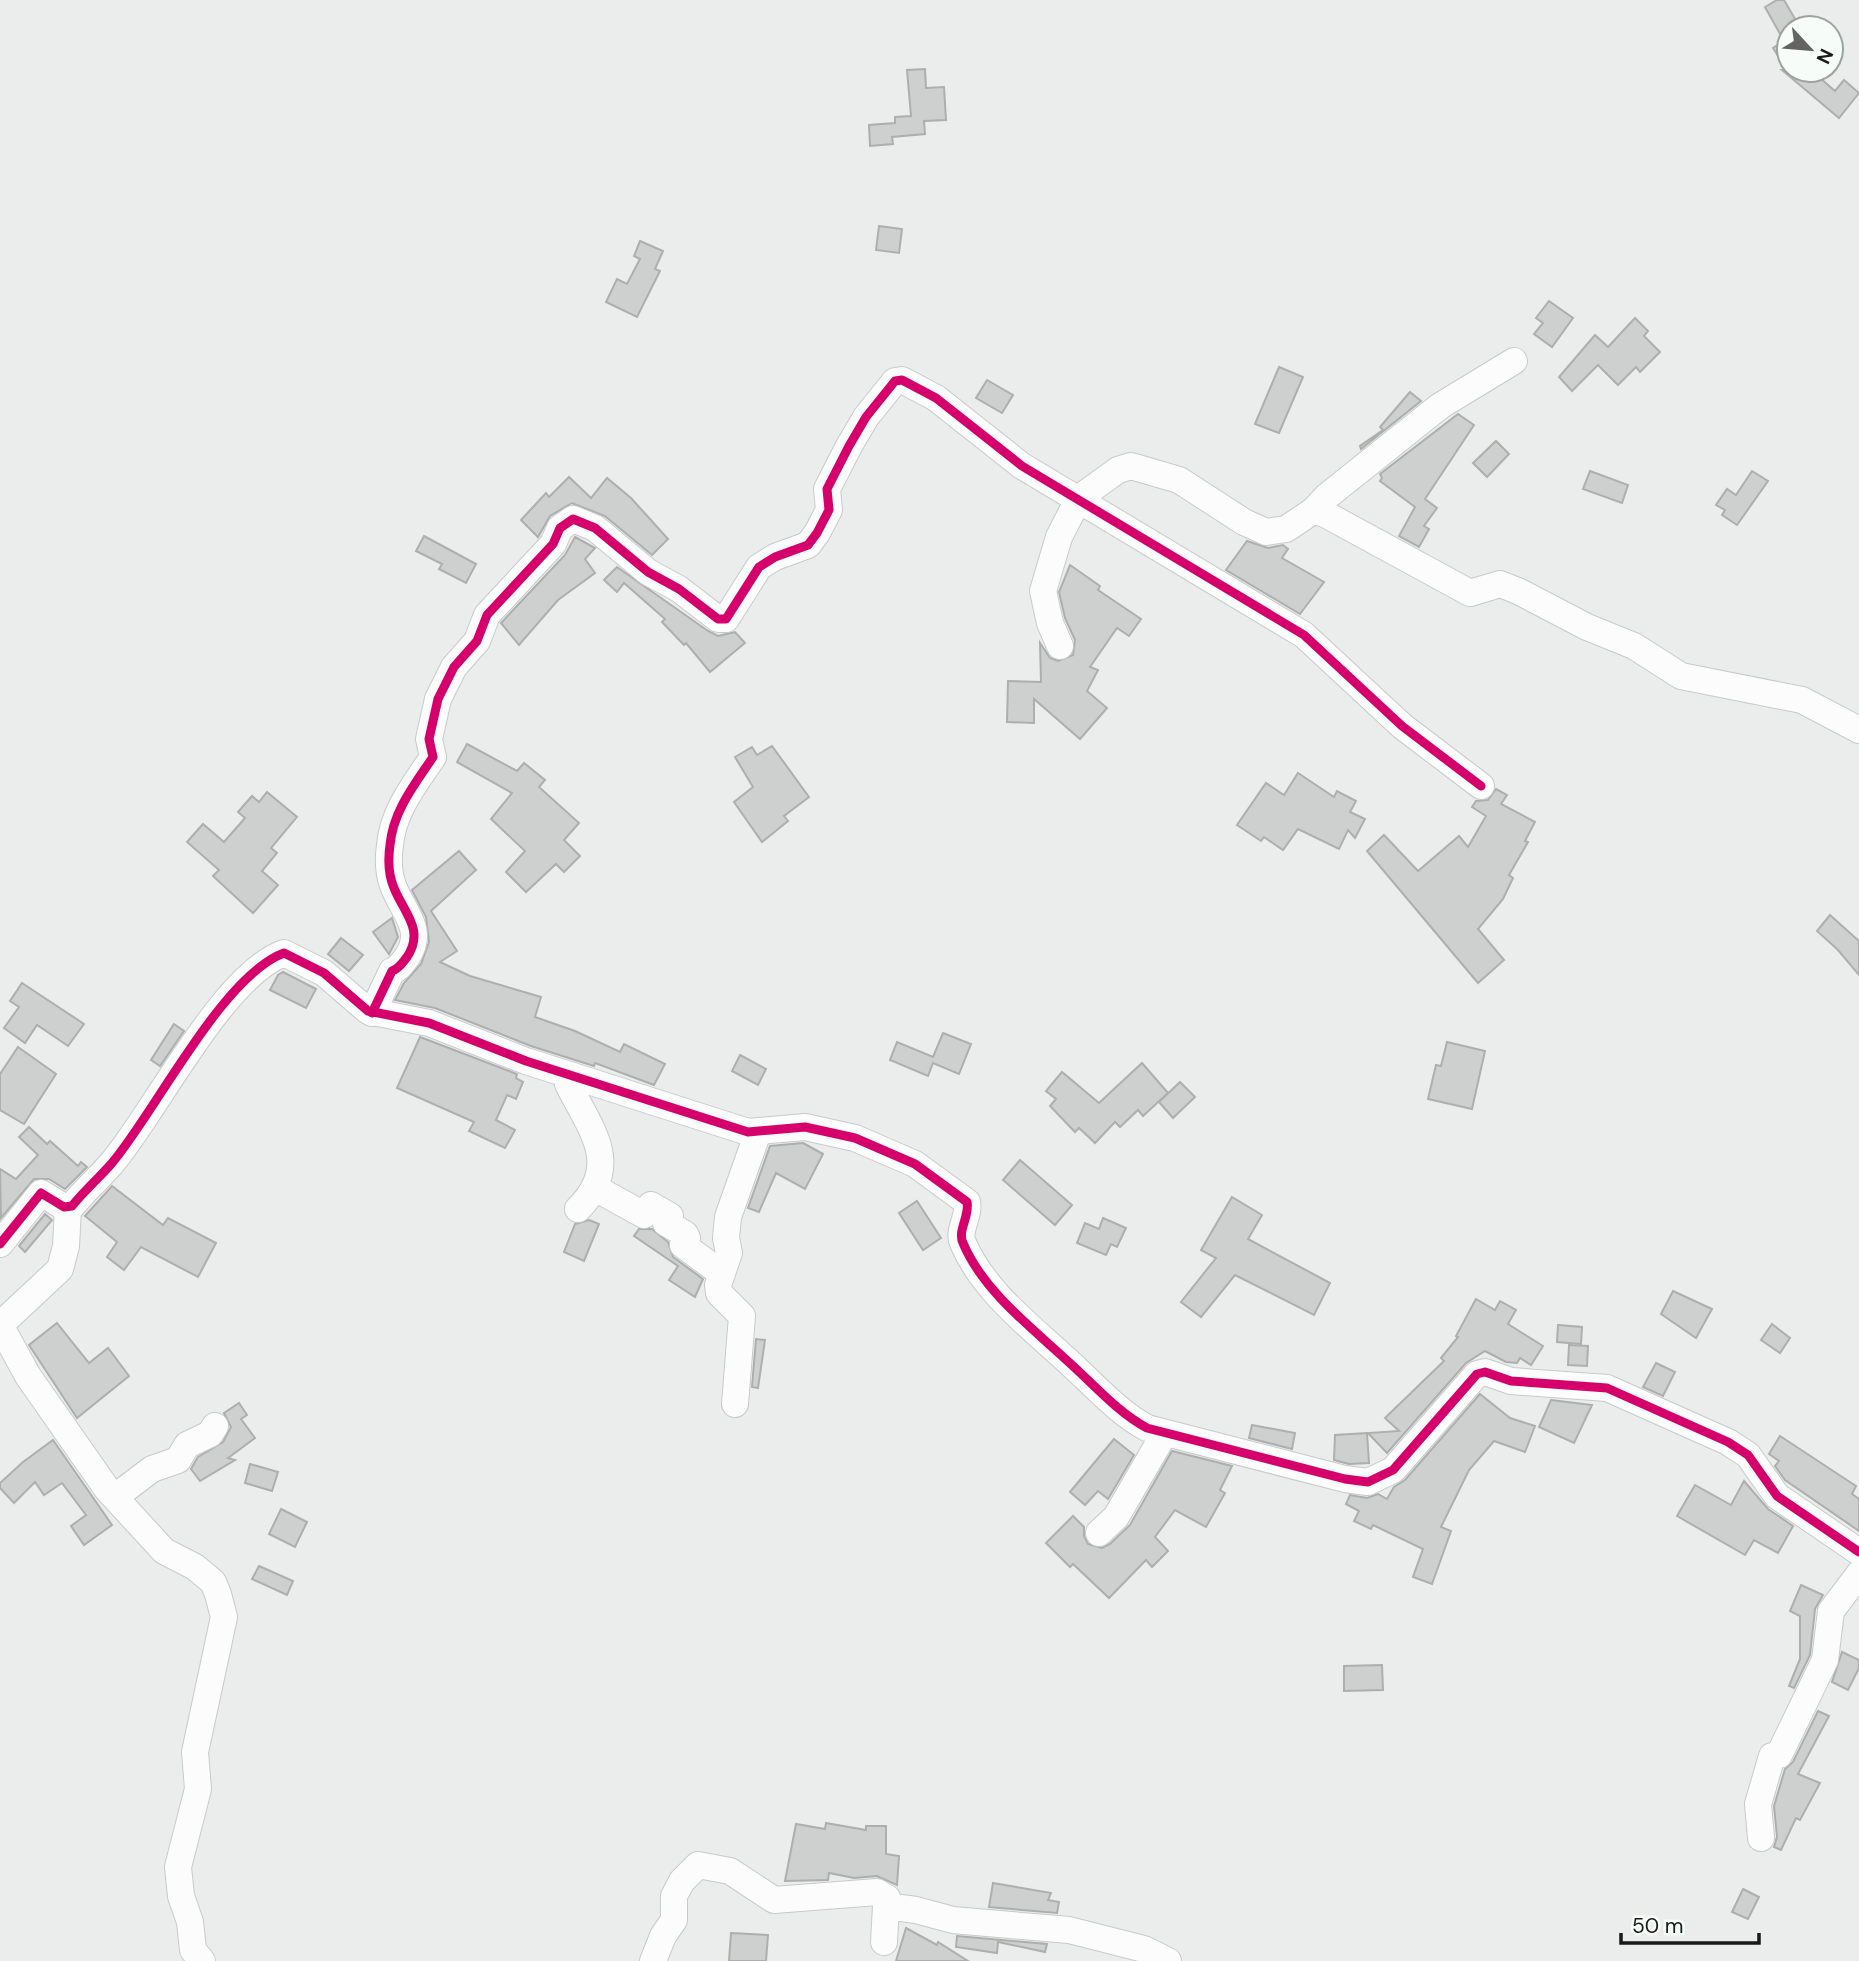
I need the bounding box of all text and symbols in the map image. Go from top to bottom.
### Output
north arrow [1775,14,1845,84]
text: N [1811,45,1839,68]
scale bar [1621,1902,1759,1946]
text: 50 m [1632,1912,1683,1940]

